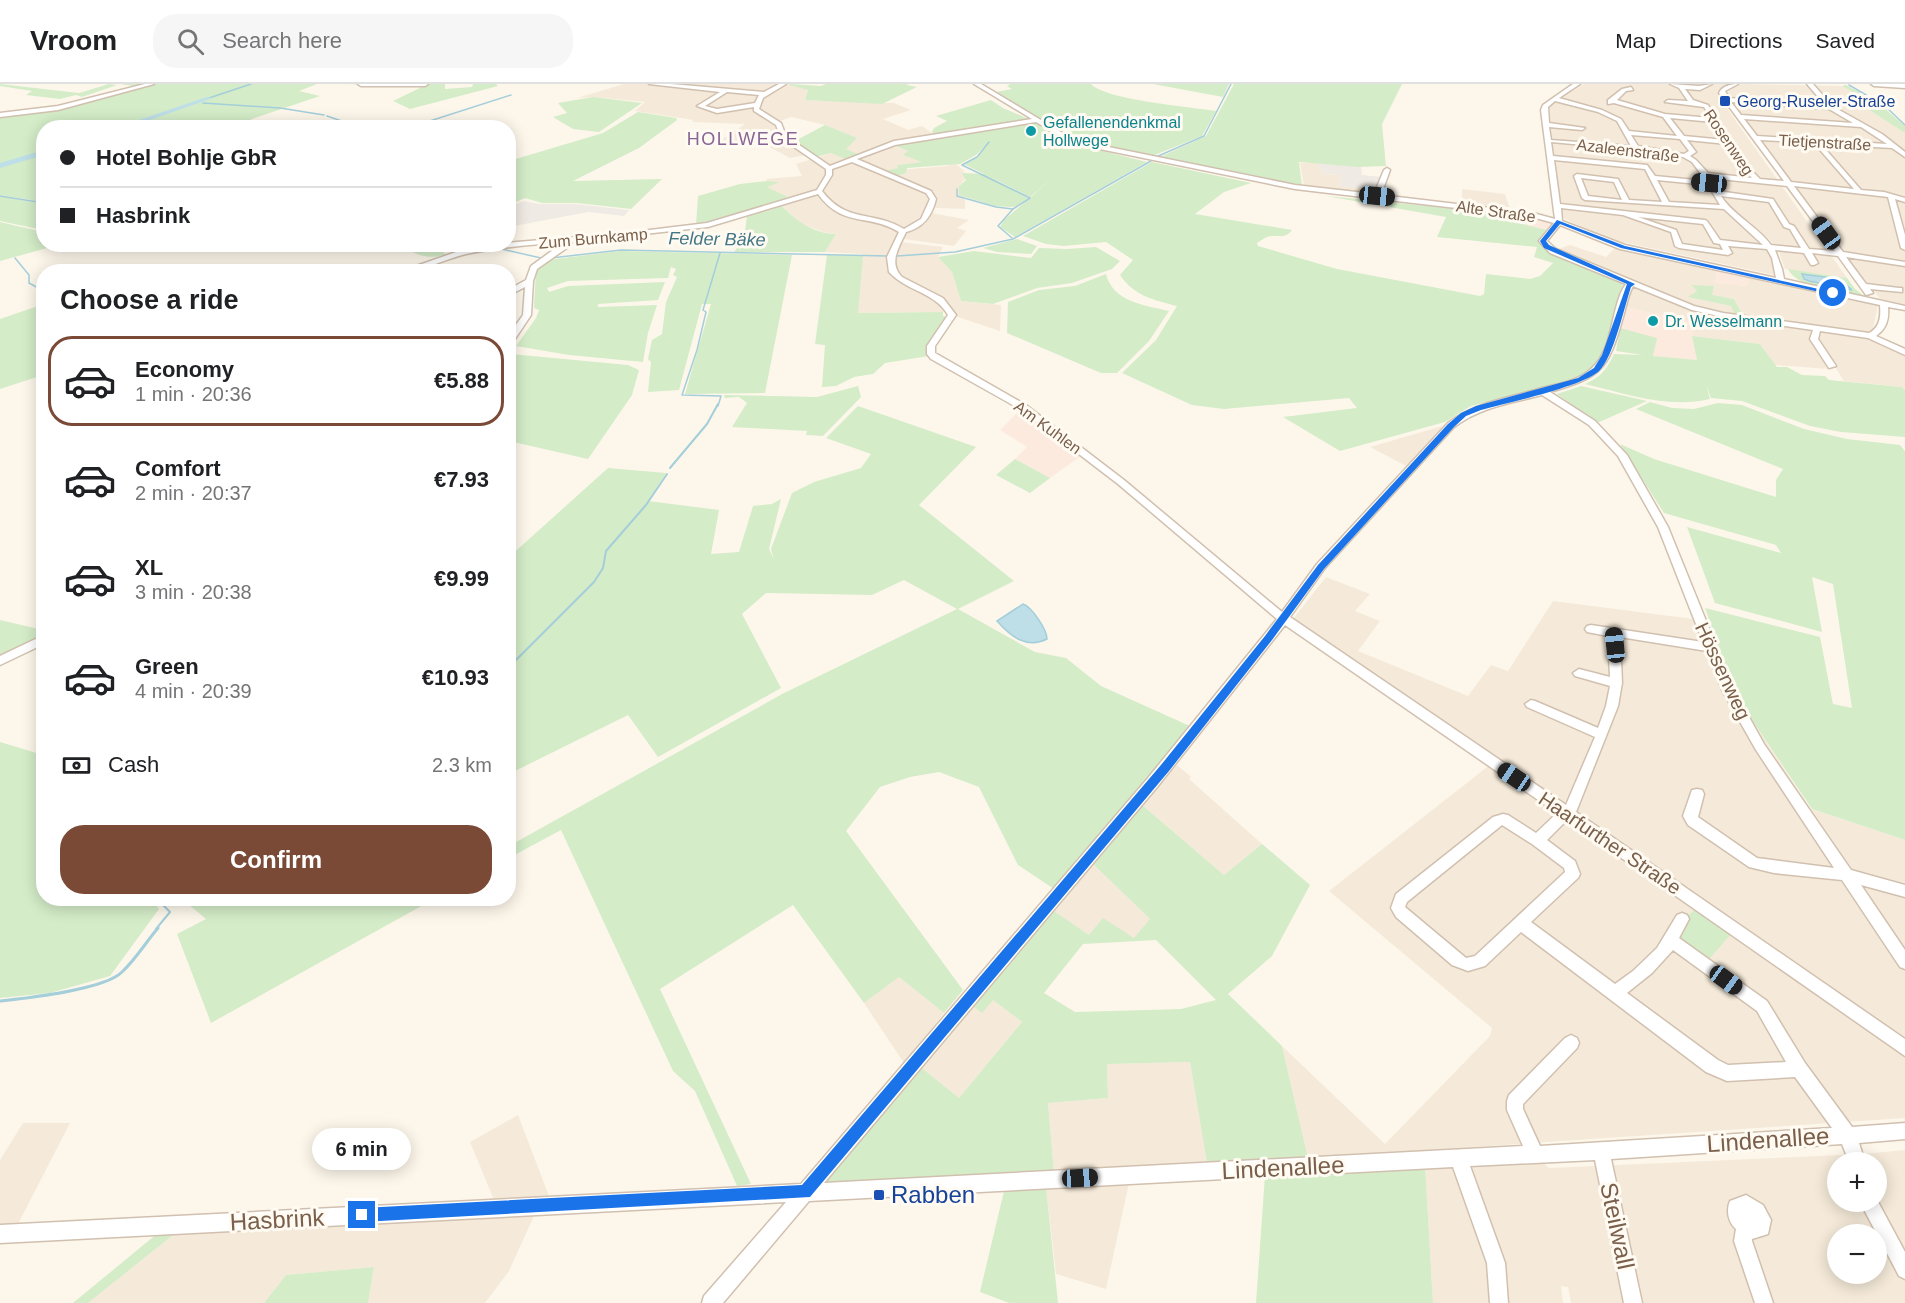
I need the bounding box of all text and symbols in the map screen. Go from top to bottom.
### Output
search box [153,14,573,68]
text: Vroom [30,25,117,56]
icon: search [174,25,207,58]
text: Search here [222,28,342,53]
text: Map [1615,29,1656,52]
text: Directions [1689,29,1782,52]
text: Saved [1815,29,1875,52]
place label: Georg-Ruseler-Straße [1737,93,1895,110]
marker: Georg-Ruseler-Straße [1718,94,1732,108]
street label: Rosenweg [1700,106,1757,178]
place label: Gefallenendenkmal Hollwege [1043,114,1181,149]
marker: Gefallenendenkmal Hollwege [1024,124,1038,138]
district label: HOLLWEGE [687,129,799,149]
street label: Tietjenstraße [1778,132,1872,153]
street label: Azaleenstraße [1576,136,1680,165]
text: Hotel Bohlje GbR [96,145,277,170]
car [1690,172,1728,194]
car [1358,185,1396,207]
street label: Alte Straße [1455,198,1537,225]
text: Hasbrink [96,203,190,228]
car [1808,213,1844,253]
street label: Zum Burnkamp [538,225,648,252]
water label: Felder Bäke [668,228,766,250]
route start [1819,279,1846,306]
text: Choose a ride [60,285,239,315]
place label: Dr. Wesselmann [1665,313,1782,330]
marker: Dr. Wesselmann [1646,314,1660,328]
icon: car [63,354,117,408]
text: Economy [135,357,234,382]
text: €5.88 [434,368,489,393]
text: 1 min · 20:36 [135,383,252,405]
street label: Am Kuhlen [1011,398,1084,457]
icon: car [63,453,117,507]
text: Comfort [135,456,221,481]
text: €7.93 [434,467,489,492]
text: 2 min · 20:37 [135,482,252,504]
icon: car [63,552,117,606]
text: XL [135,555,163,580]
text: €9.99 [434,566,489,591]
text: 3 min · 20:38 [135,581,252,603]
street label: Hössenweg [1691,619,1755,723]
car [1604,626,1626,664]
icon: car [63,651,117,705]
text: Green [135,654,199,679]
text: €10.93 [422,665,489,690]
text: 4 min · 20:39 [135,680,252,702]
icon: cash [60,749,93,782]
text: Cash [108,752,159,777]
text: 2.3 km [432,754,492,776]
car [1494,759,1534,795]
street label: Haarfurther Straße [1535,787,1685,899]
button: Confirm [60,825,492,894]
car [1706,962,1746,998]
street label: Lindenallee [1706,1122,1830,1157]
callout: 6 min [312,1128,412,1170]
text: 6 min [335,1138,388,1160]
street label: Lindenallee [1221,1151,1345,1184]
map controls [1827,1152,1887,1284]
button: + [1827,1152,1887,1212]
car [1062,1168,1098,1188]
street label: Steilwall [1595,1180,1640,1272]
place label: Rabben [891,1181,975,1208]
marker: Rabben [872,1188,886,1202]
route end [348,1201,375,1228]
street label: Hasbrink [229,1203,326,1235]
button: − [1827,1224,1887,1284]

